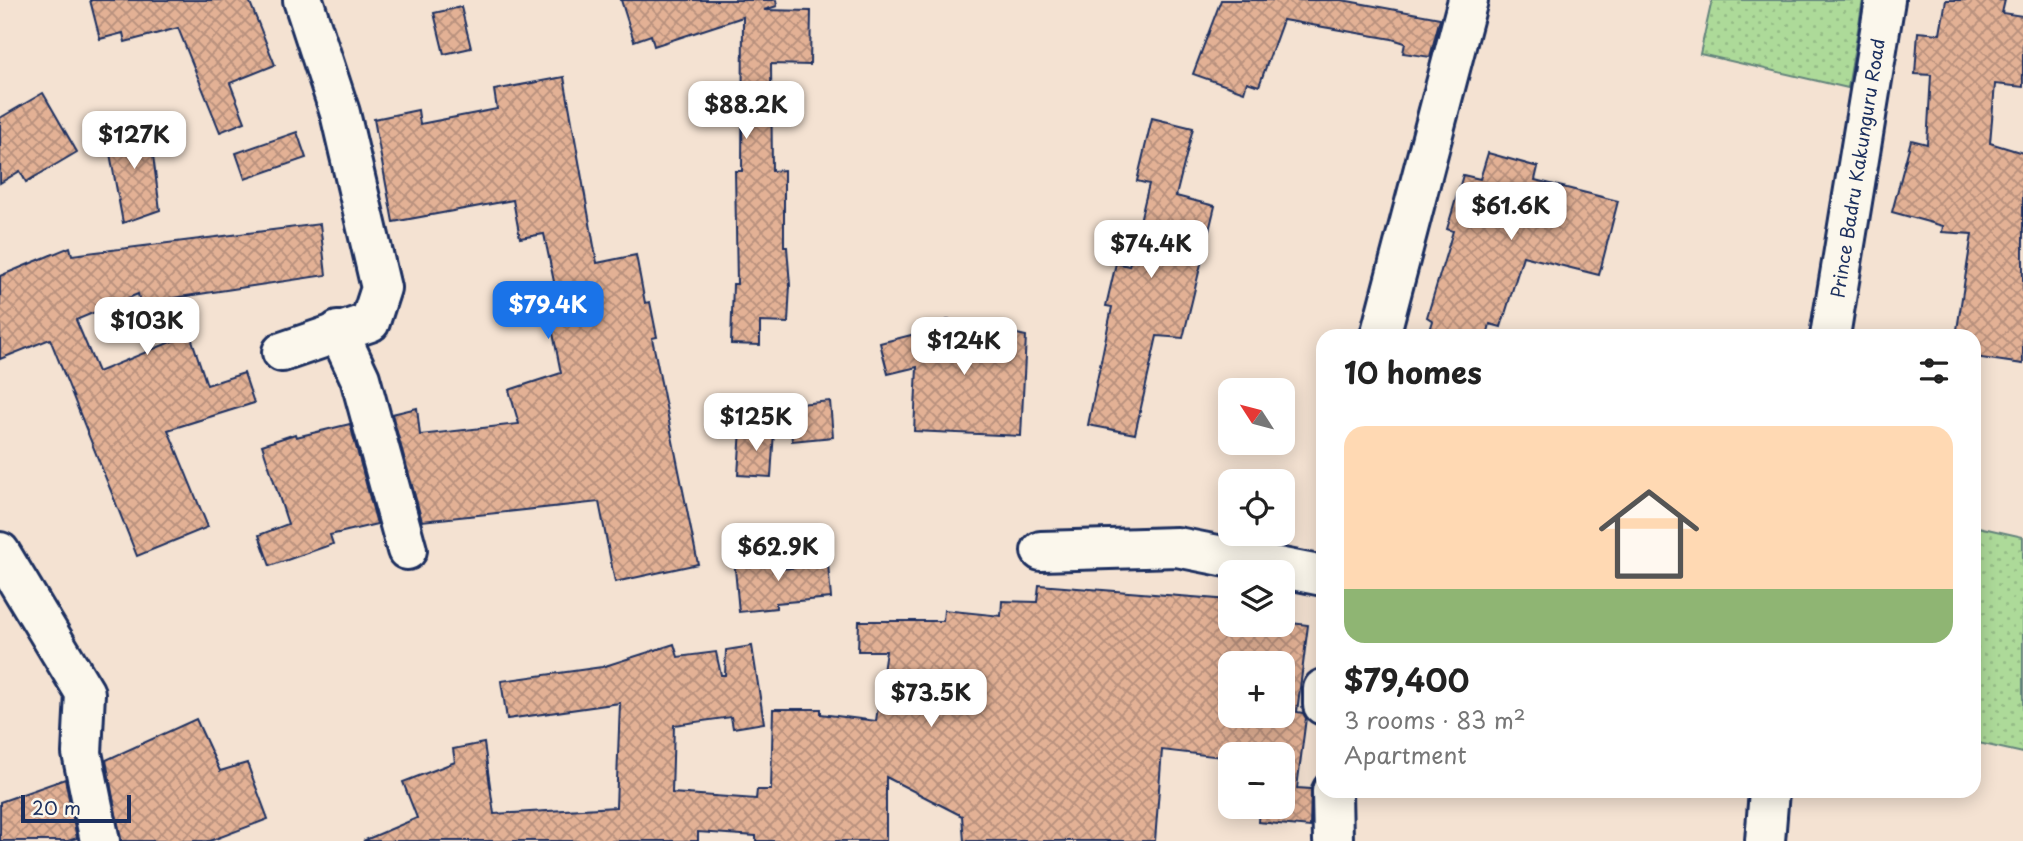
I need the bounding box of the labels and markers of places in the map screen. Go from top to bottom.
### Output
pin: $88.2K [689,82,803,141]
pin: $127K [85,111,183,171]
pin: $61.6K [1454,182,1568,242]
pin: $74.4K [1094,220,1208,280]
pin: $79.4K [491,282,605,341]
pin: $103K [98,298,196,357]
pin: $124K [915,318,1013,377]
pin: $125K [707,393,805,453]
pin: $62.9K [721,524,835,583]
pin: $73.5K [874,670,988,729]

